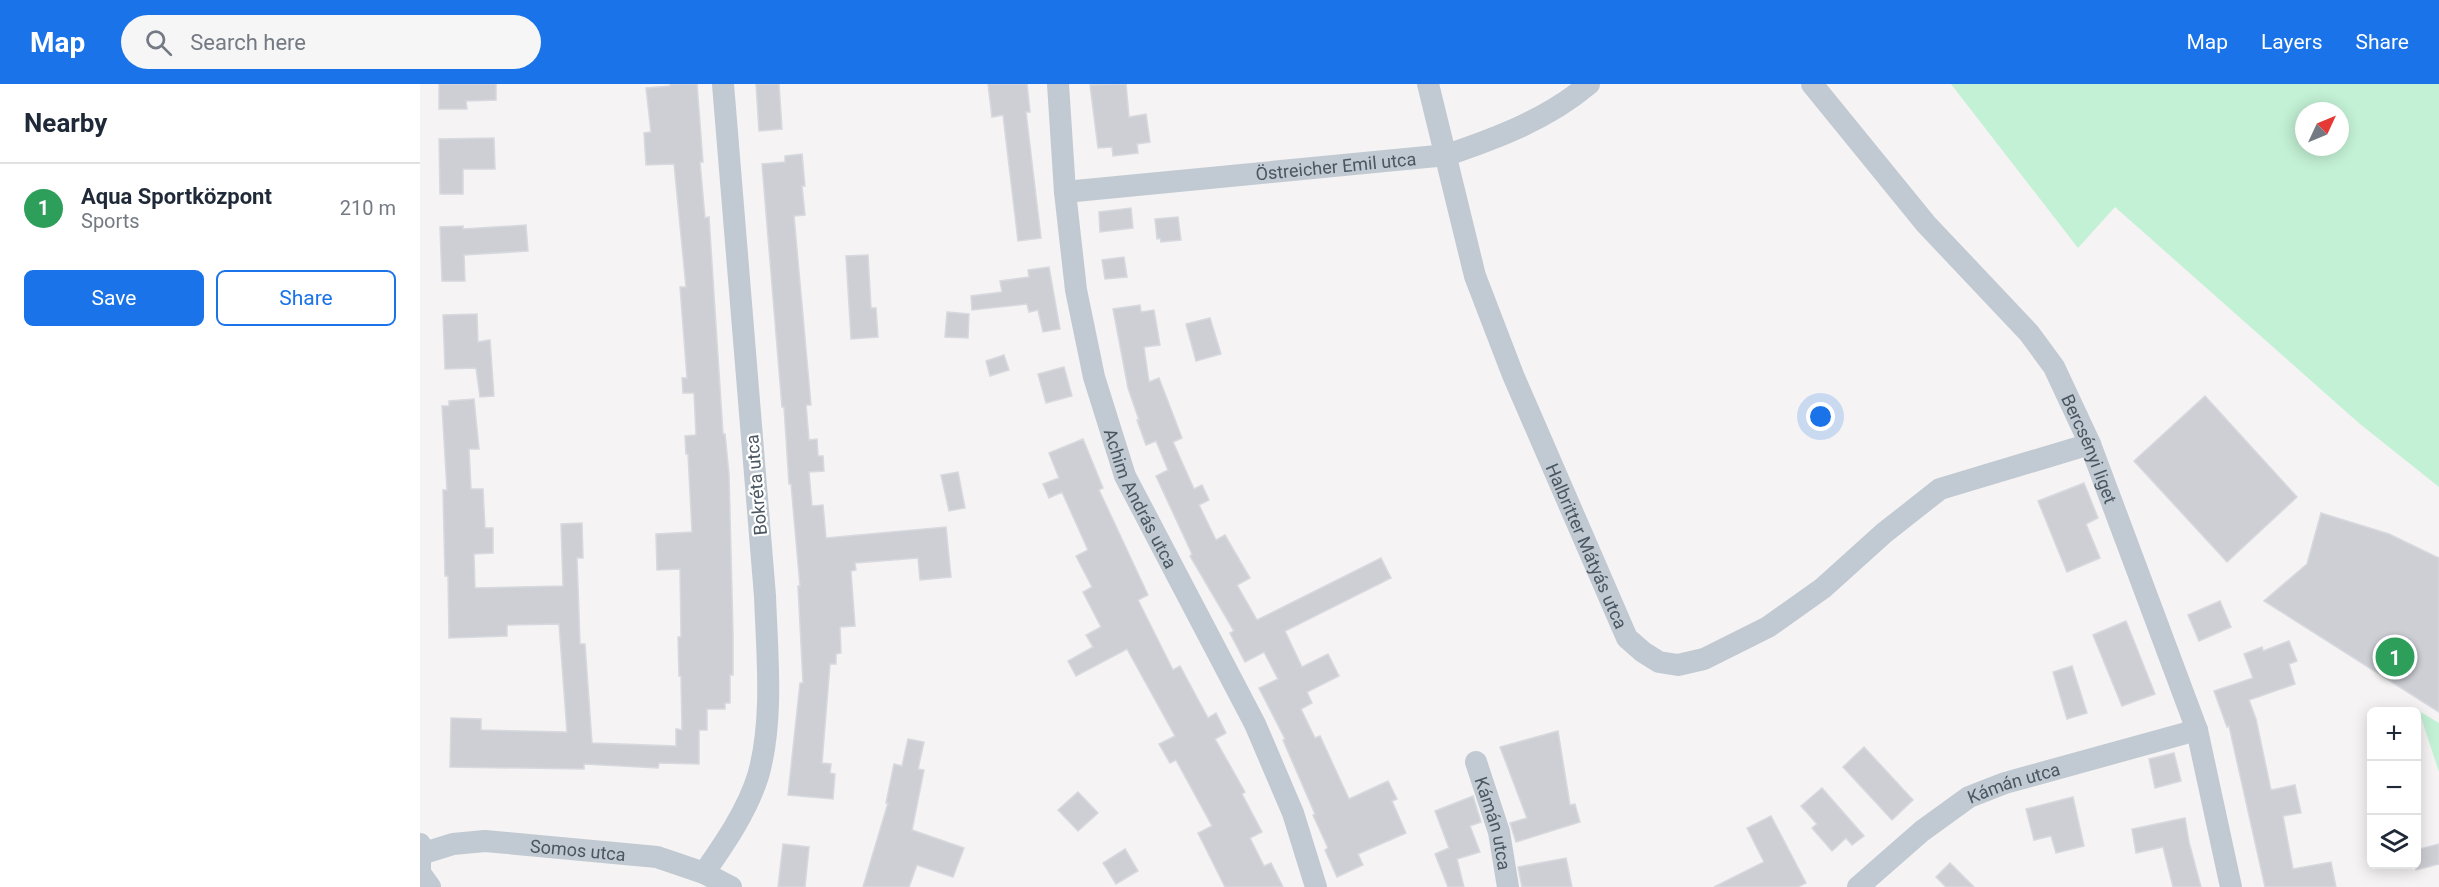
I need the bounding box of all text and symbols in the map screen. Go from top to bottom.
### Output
search box [121,15,541,69]
text: Map [30,26,85,59]
icon: search [142,26,175,59]
text: Search here [190,30,306,55]
text: Map [2186,30,2228,54]
text: Layers [2261,30,2322,54]
text: Share [2355,30,2409,54]
north arrow [2295,102,2349,156]
text: Nearby [24,108,107,138]
street label: Östreicher Emil utca [1254,148,1417,184]
text: Aqua Sportközpont [81,184,272,209]
text: 1 [38,196,49,220]
text: 210 m [340,196,396,220]
text: Sports [81,209,140,233]
button: Save [24,270,204,326]
button: Share [216,270,396,326]
street label: Bercsényi liget [2058,391,2122,506]
your location [1806,402,1835,431]
street label: Achim András utca [1100,426,1182,572]
street label: Bokréta utca [741,434,771,536]
street label: Halbritter Mátyás utca [1542,460,1632,632]
pin: 1 [2376,634,2414,680]
map controls [2367,707,2421,869]
button: + [2367,707,2421,761]
street label: Kámán utca [1964,758,2062,807]
button: − [2367,761,2421,815]
street label: Kámán utca [1471,774,1516,872]
button: layers [2367,815,2421,869]
street label: Somos utca [529,835,627,865]

